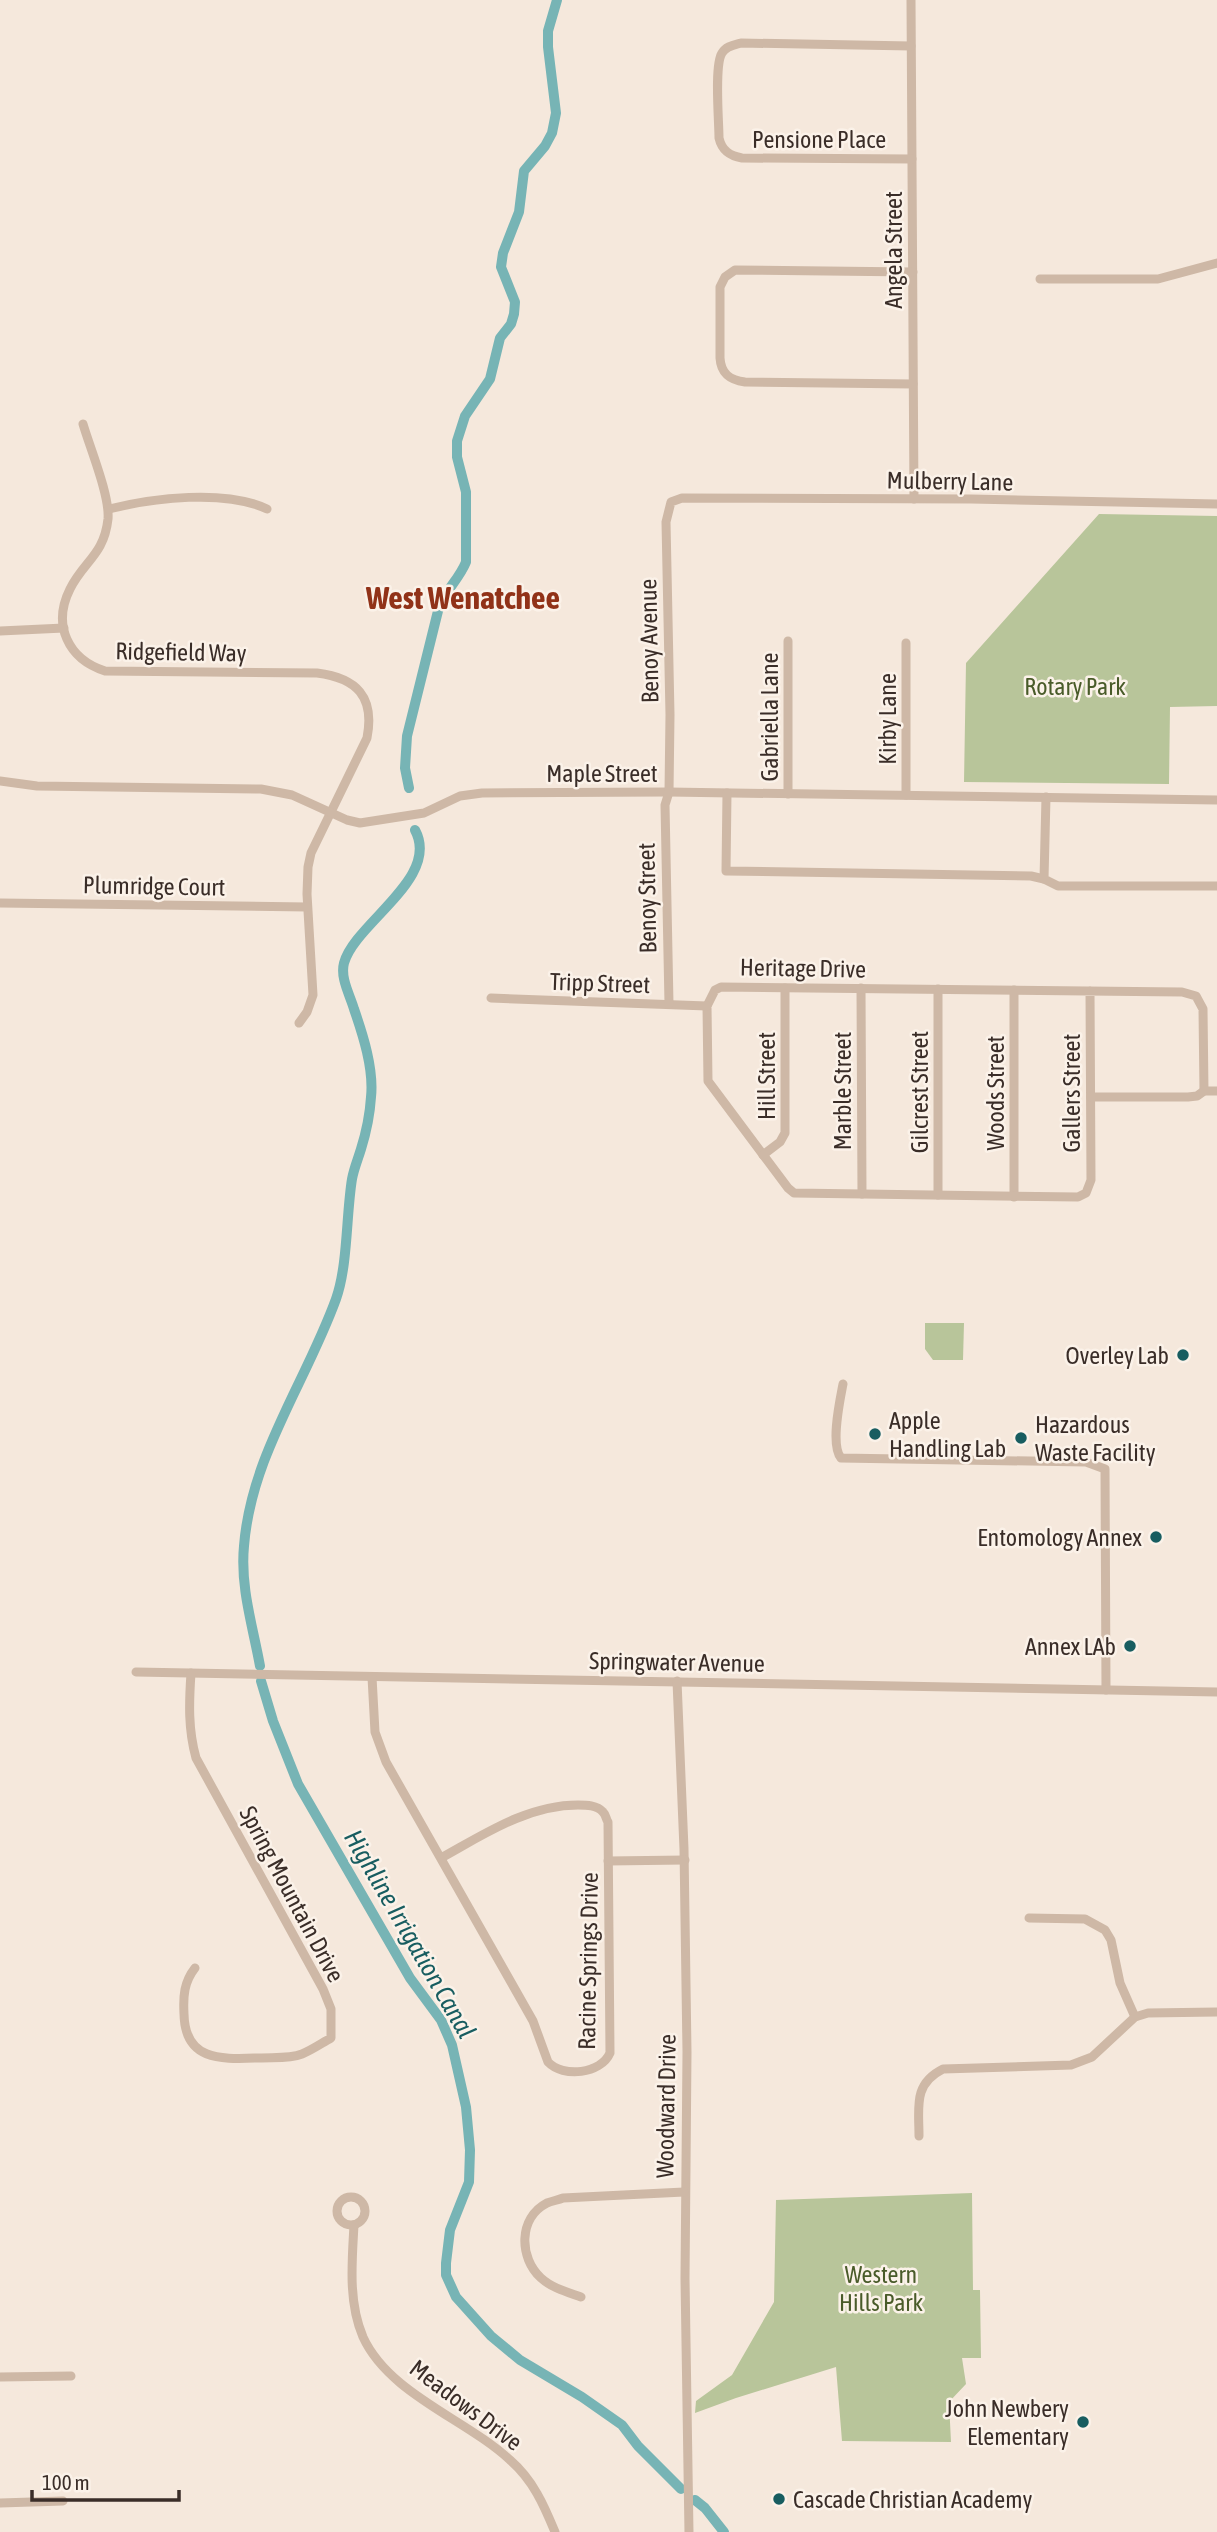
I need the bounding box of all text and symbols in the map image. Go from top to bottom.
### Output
street label: Pensione Place [752,126,886,153]
street label: Angela Street [880,191,907,309]
street label: Mulberry Lane [886,466,1014,496]
street label: Benoy Avenue [634,578,664,704]
district label: West Wenatchee [365,579,560,616]
street label: Ridgefield Way [115,637,247,667]
street label: Gabriella Lane [756,653,783,781]
street label: Kirby Lane [874,673,901,765]
park label: Rotary Park [1024,673,1126,700]
street label: Maple Street [546,760,658,787]
street label: Benoy Street [633,842,661,954]
street label: Plumridge Court [83,871,226,901]
street label: Heritage Drive [740,953,866,983]
street label: Tripp Street [549,968,651,998]
street label: Gilcrest Street [906,1031,933,1153]
street label: Hill Street [753,1032,780,1120]
street label: Marble Street [829,1032,856,1150]
street label: Gallers Street [1058,1034,1085,1152]
street label: Woods Street [982,1035,1009,1151]
place label: Overley Lab [1066,1342,1169,1369]
marker: Overley Lab [1175,1347,1191,1363]
place label: Apple Handling Lab [889,1407,1006,1462]
place label: Hazardous Waste Facility [1035,1411,1156,1466]
marker: Apple Handling Lab [867,1426,883,1442]
marker: Hazardous Waste Facility [1013,1430,1029,1446]
place label: Entomology Annex [977,1524,1142,1551]
marker: Entomology Annex [1148,1529,1164,1545]
place label: Annex LAb [1025,1633,1116,1660]
marker: Annex LAb [1122,1638,1138,1654]
street label: Springwater Avenue [589,1647,765,1677]
street label: Spring Mountain Drive [234,1802,350,1986]
water label: Highline Irrigation Canal [338,1824,482,2044]
street label: Racine Springs Drive [573,1872,603,2050]
street label: Woodward Drive [651,2034,681,2178]
park label: Western Hills Park [839,2261,923,2316]
street label: Meadows Drive [405,2354,527,2456]
place label: John Newbery Elementary [945,2395,1069,2450]
marker: John Newbery Elementary [1075,2414,1091,2430]
scale bar [32,2458,178,2502]
text: 100 m [42,2470,90,2494]
place label: Cascade Christian Academy [793,2486,1032,2513]
marker: Cascade Christian Academy [771,2491,787,2507]

